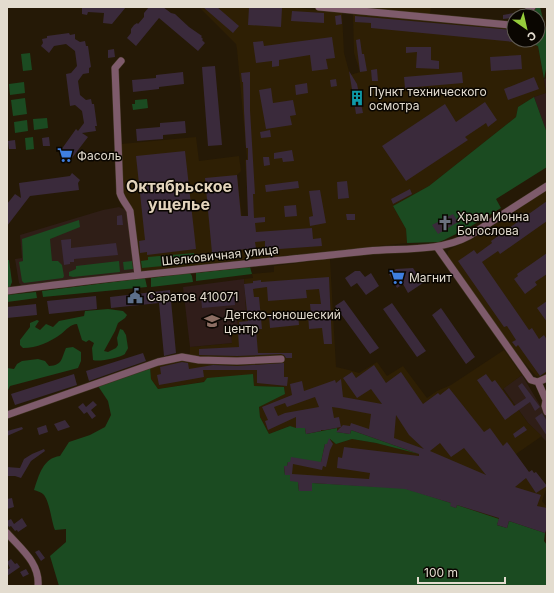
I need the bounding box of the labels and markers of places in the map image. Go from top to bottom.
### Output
place label: Пункт технического осмотра [369,84,487,113]
building icon: Пункт технического осмотра [348,89,366,107]
supermarket icon: Фасоль [56,146,74,164]
place label: Фасоль [77,148,122,163]
place label: Храм Ионна Богослова [457,209,529,238]
church icon: Храм Ионна Богослова [436,214,454,232]
supermarket icon: Магнит [388,268,406,286]
place label: Магнит [409,270,452,285]
public building icon: Саратов 410071 [126,287,144,305]
place label: Саратов 410071 [147,289,238,304]
place label: Детско-юношеский центр [224,307,341,336]
school or university icon: Детско-юношеский центр [203,312,221,330]

